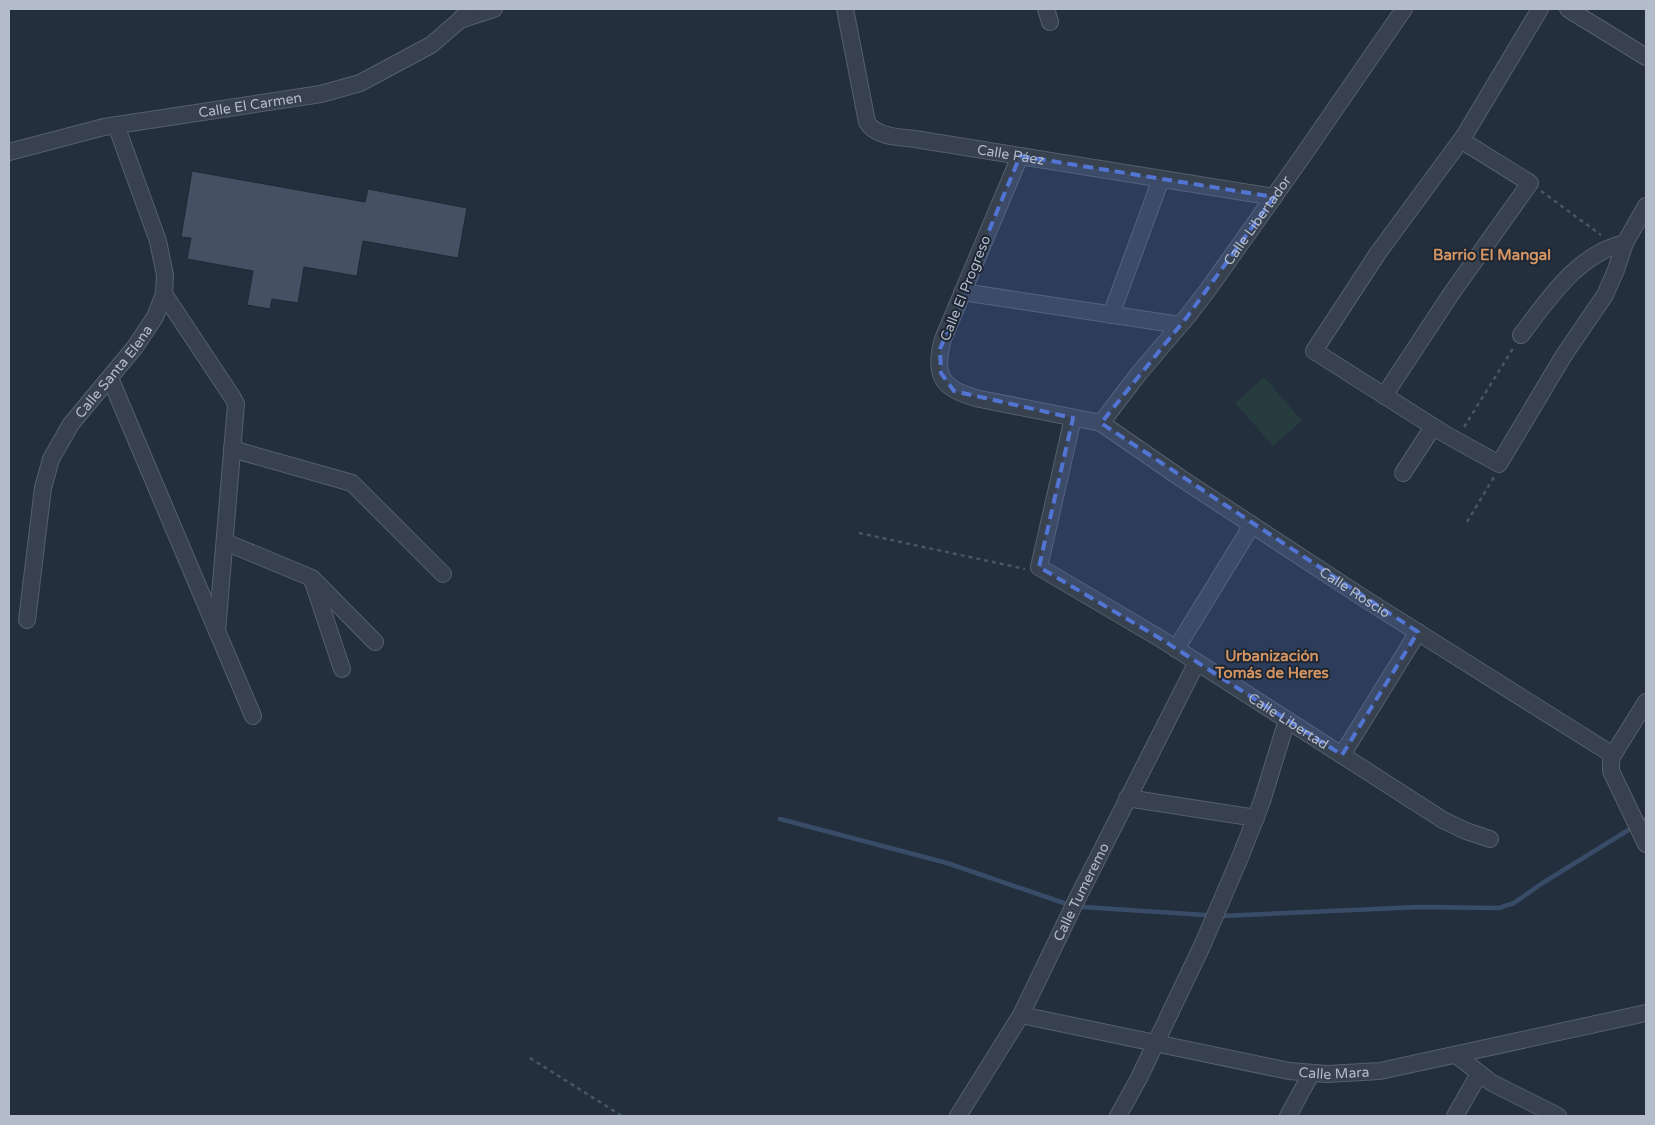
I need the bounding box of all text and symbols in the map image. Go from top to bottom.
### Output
street label: Calle El Carmen [197,89,303,122]
street label: Calle Páez [976,141,1046,169]
street label: Calle Libertador [1220,172,1295,269]
street label: Calle El Progreso [937,233,994,343]
district label: Barrio El Mangal [1433,246,1551,265]
street label: Calle Santa Elena [71,322,156,422]
street label: Calle Roscio [1316,563,1393,622]
district label: Urbanización Tomás de Heres [1214,647,1329,682]
street label: Calle Libertad [1245,689,1332,753]
street label: Calle Tumeremo [1050,840,1113,944]
street label: Calle Mara [1298,1064,1370,1083]

